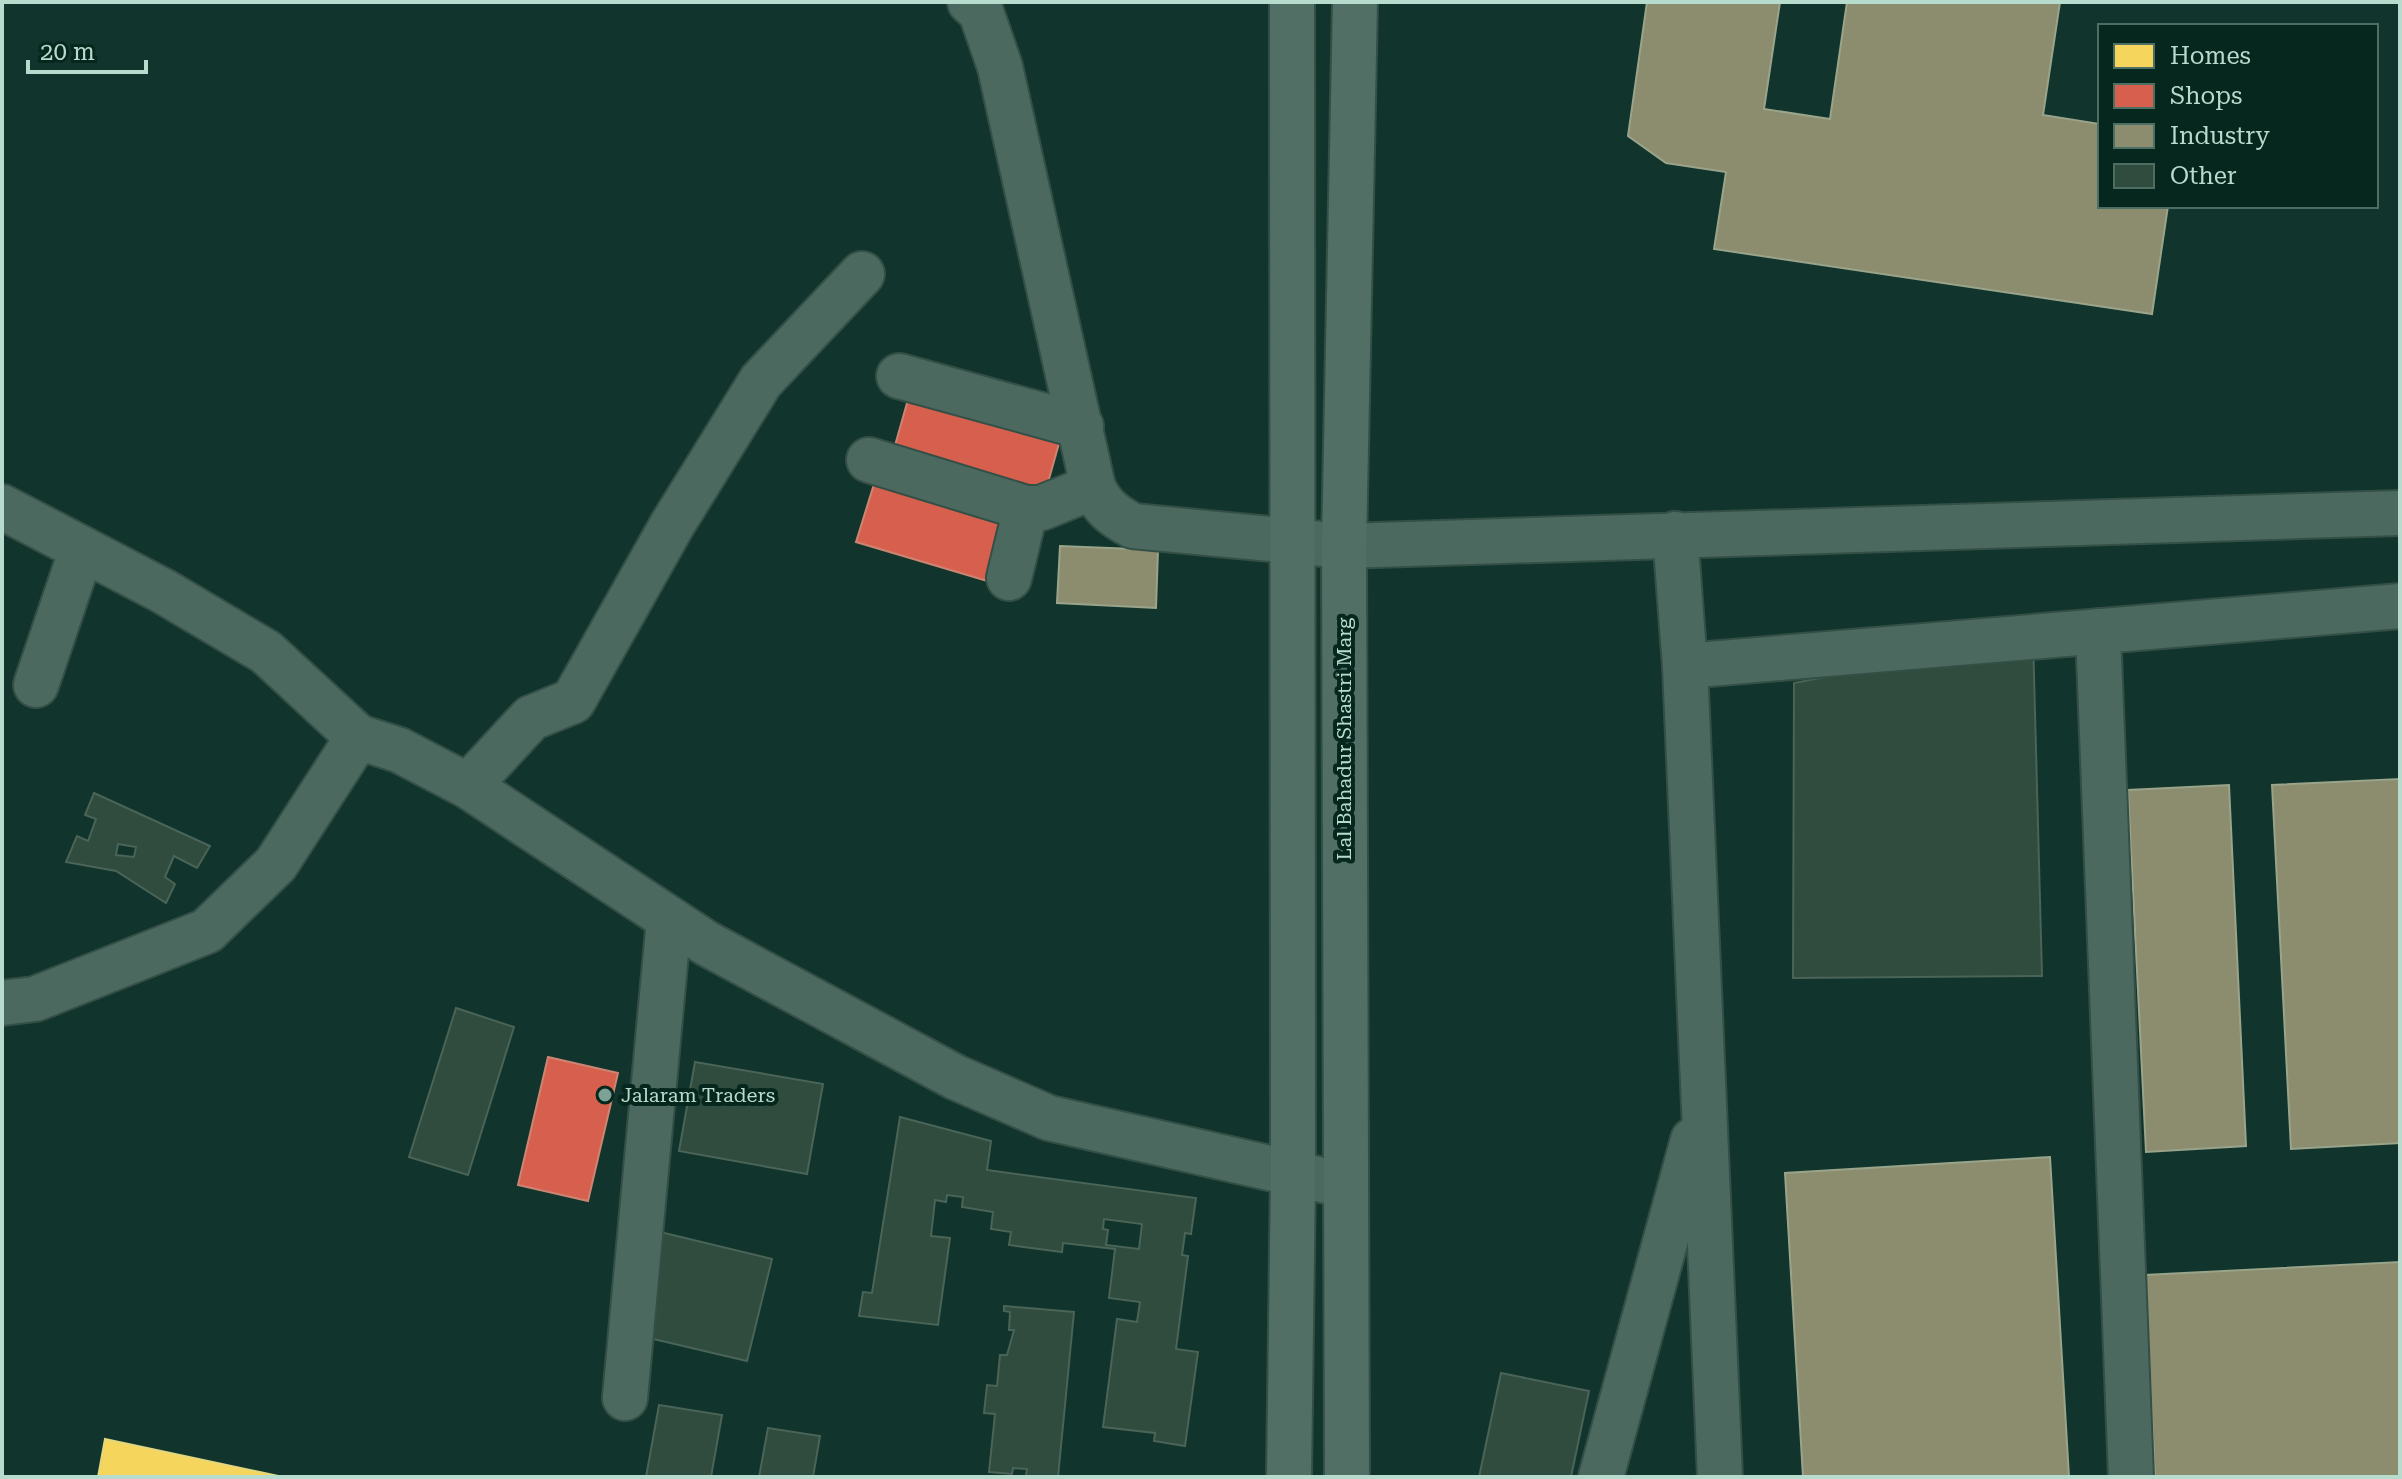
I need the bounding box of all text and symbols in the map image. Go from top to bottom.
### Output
scale bar [28,24,146,74]
legend [2098,24,2378,208]
text: 20 m [40,38,95,66]
text: Homes [2170,42,2251,70]
text: Shops [2170,82,2242,110]
text: Industry [2170,122,2271,150]
text: Other [2170,162,2237,190]
street label: Lal Bahadur Shastri Marg [1332,617,1356,860]
place label: Jalaram Traders [621,1083,775,1107]
marker: Jalaram Traders [596,1086,614,1104]

